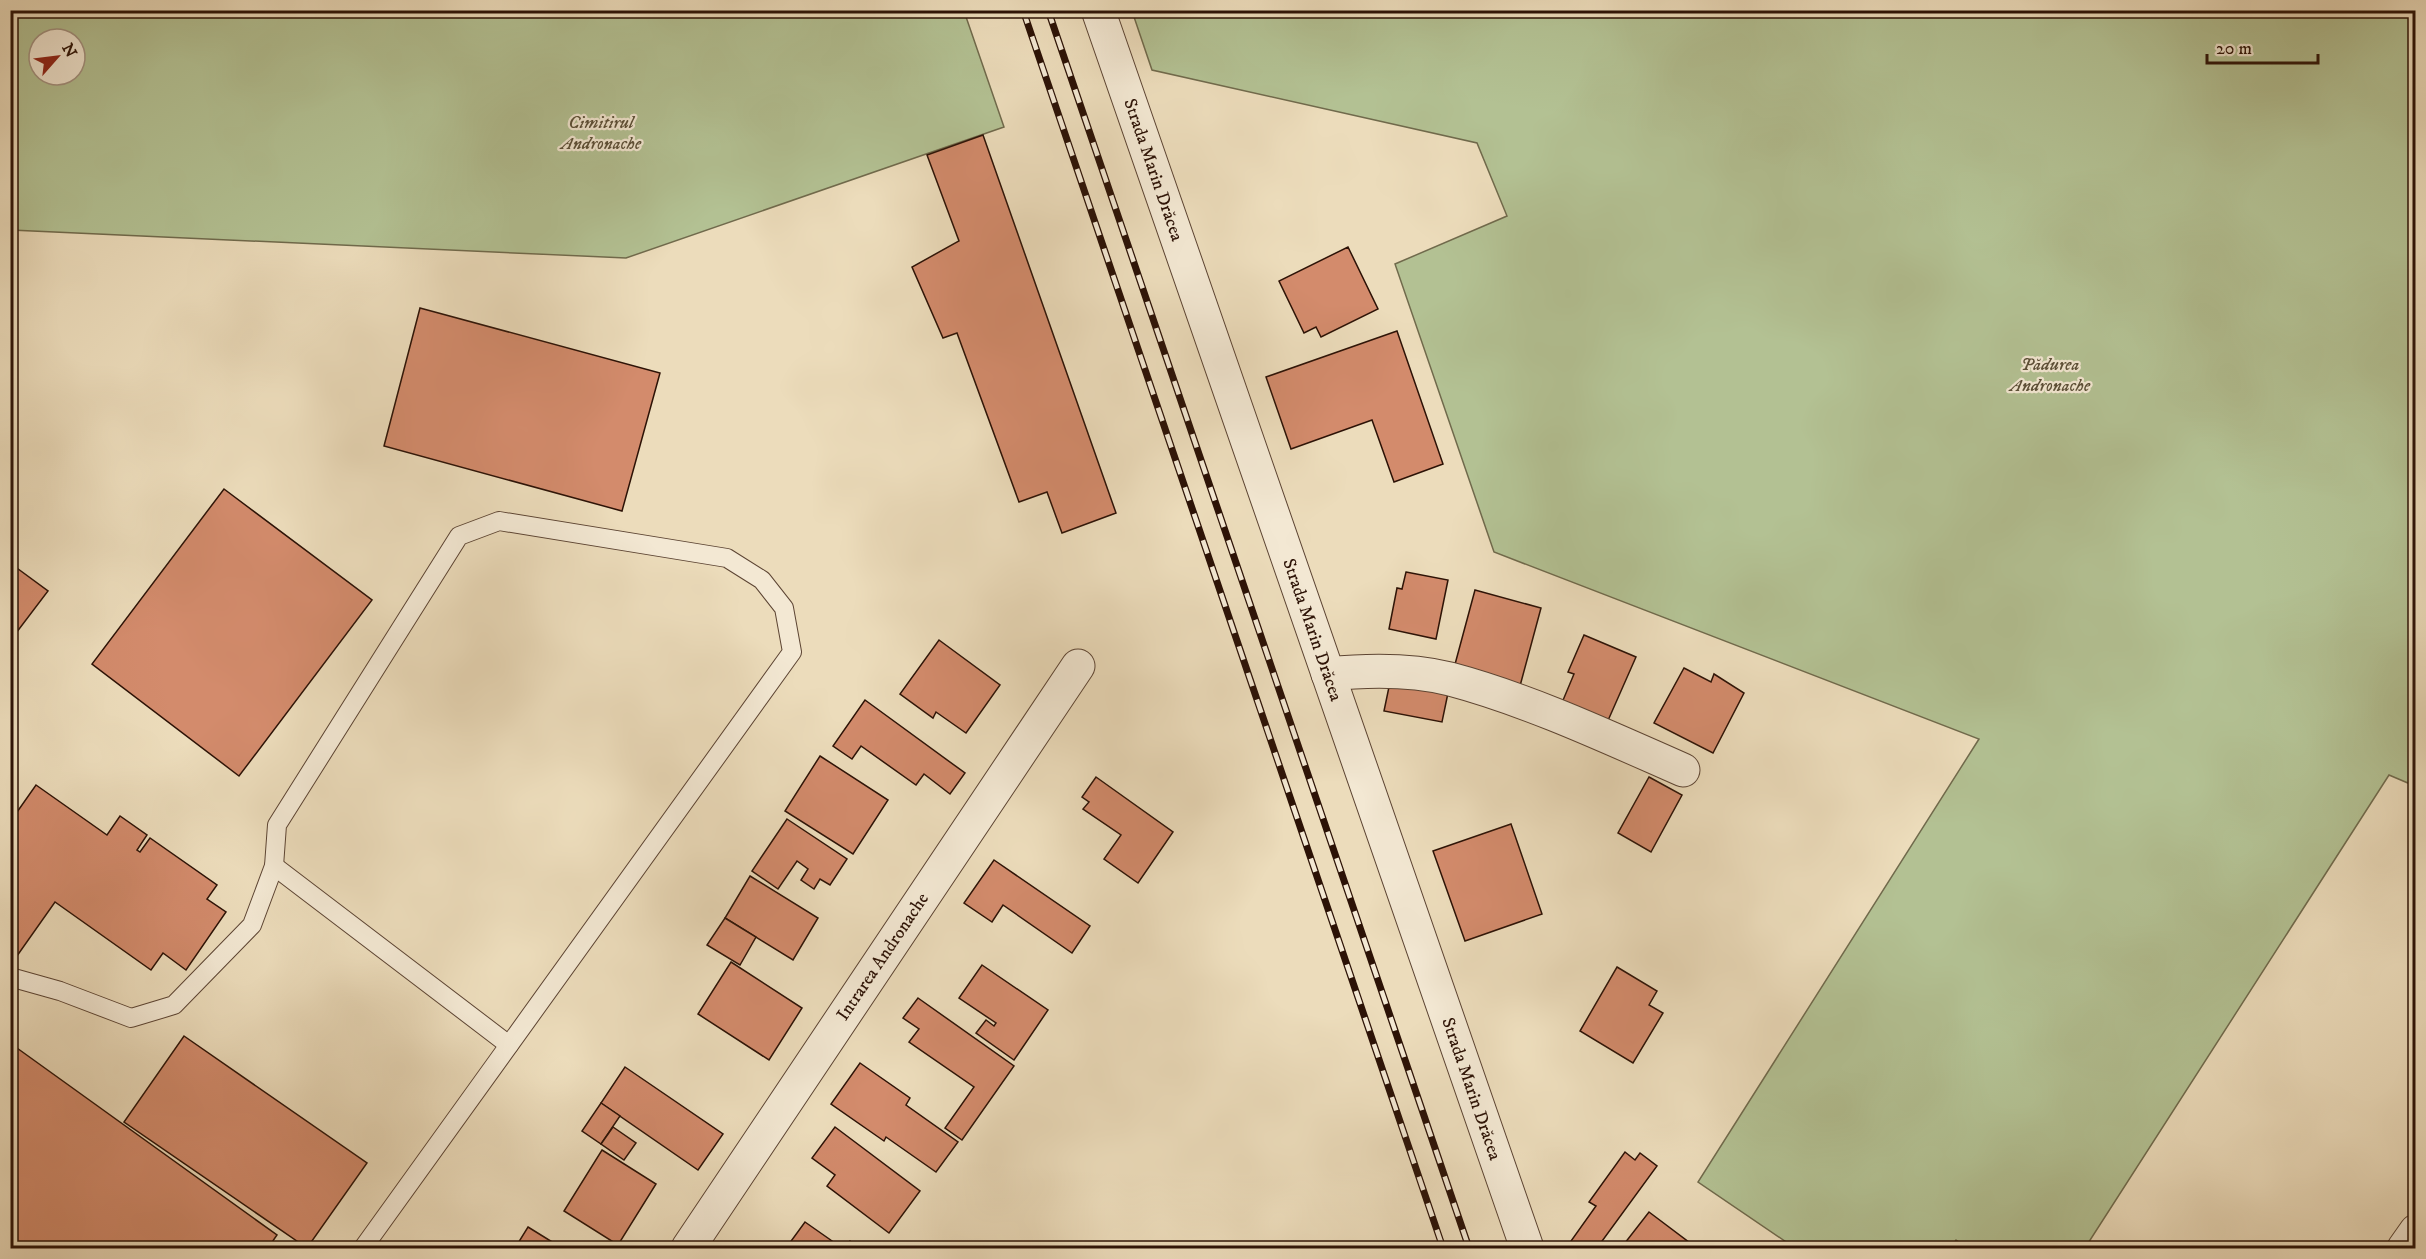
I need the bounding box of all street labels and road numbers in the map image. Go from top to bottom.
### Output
street label: Strada Marin Drăcea [1118,96,1188,245]
street label: Strada Marin Drăcea [1277,556,1347,705]
street label: Intrarea Andronache [832,889,934,1025]
street label: Strada Marin Drăcea [1436,1015,1506,1164]

